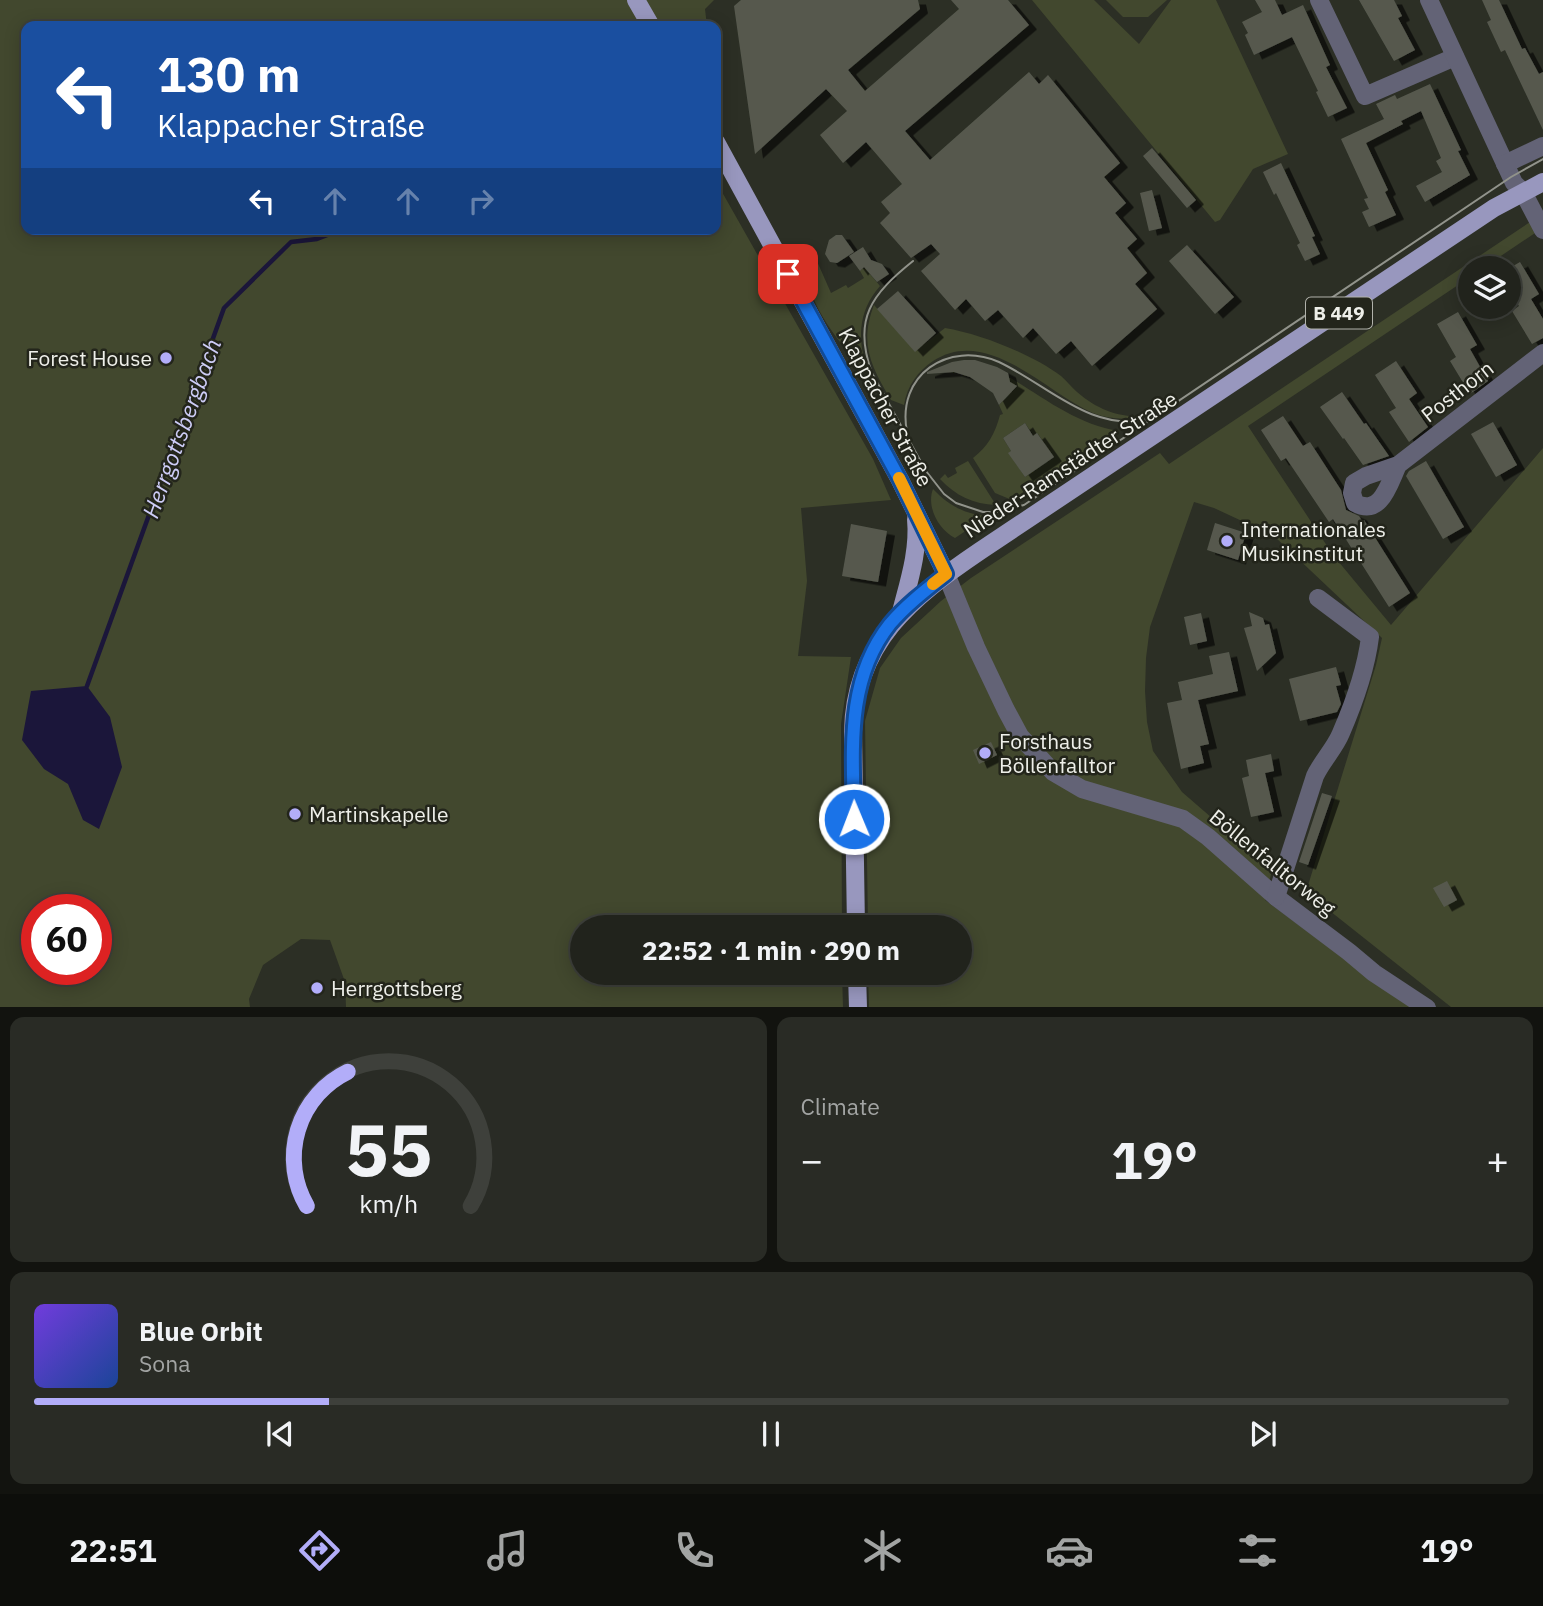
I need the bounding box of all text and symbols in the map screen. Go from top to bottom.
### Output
text: 130 m [157,42,301,105]
icon: left [42,49,133,140]
text: Klappacher Straße [157,104,425,146]
icon: left [243,182,281,220]
icon: ahead [316,182,354,220]
icon: ahead [389,182,427,220]
icon: right [462,182,500,220]
pin [758,244,818,304]
icon: arrive [769,255,807,293]
map controls [1458,256,1521,319]
button: layers [1458,256,1521,319]
road number: B 449 [1306,298,1372,328]
street label: Klappacher Straße [832,323,940,491]
water label: Herrgottsbergbach [135,334,227,522]
place label: Forest House [27,344,152,372]
marker: Forest House [158,350,174,366]
street label: Posthorn [1415,354,1499,428]
street label: Nieder-Ramstädter Straße [958,384,1182,544]
place label: Internationales Musikinstitut [1241,515,1386,567]
marker: Internationales Musikinstitut [1219,533,1235,549]
place label: Forsthaus Böllenfalltor [999,727,1116,779]
marker: Forsthaus Böllenfalltor [977,745,993,761]
position arrow [817,782,891,856]
place label: Martinskapelle [309,800,449,828]
street label: Böllenfalltorweg [1204,802,1342,922]
marker: Martinskapelle [287,806,303,822]
speed limit sign: 60 [21,894,112,985]
text: 22:52 · 1 min · 290 m [642,933,900,967]
place label: Herrgottsberg [331,974,462,1002]
marker: Herrgottsberg [309,980,325,996]
text: Climate [801,1091,880,1121]
text: 55 [345,1101,432,1196]
text: 19° [1111,1126,1198,1193]
text: − [801,1135,823,1184]
text: + [1486,1135,1509,1184]
text: km/h [359,1186,418,1219]
text: Blue Orbit [139,1314,263,1348]
text: Sona [139,1348,191,1378]
icon: previous [261,1415,299,1453]
icon: pause [752,1415,790,1453]
icon: next [1244,1415,1282,1453]
icon: directions [295,1526,344,1575]
icon: music [483,1526,532,1575]
icon: phone [670,1526,719,1575]
icon: climate [858,1526,907,1575]
icon: car [1045,1526,1094,1575]
icon: filters [1233,1526,1282,1575]
text: 22:51 [69,1529,157,1571]
text: 19° [1420,1529,1474,1571]

